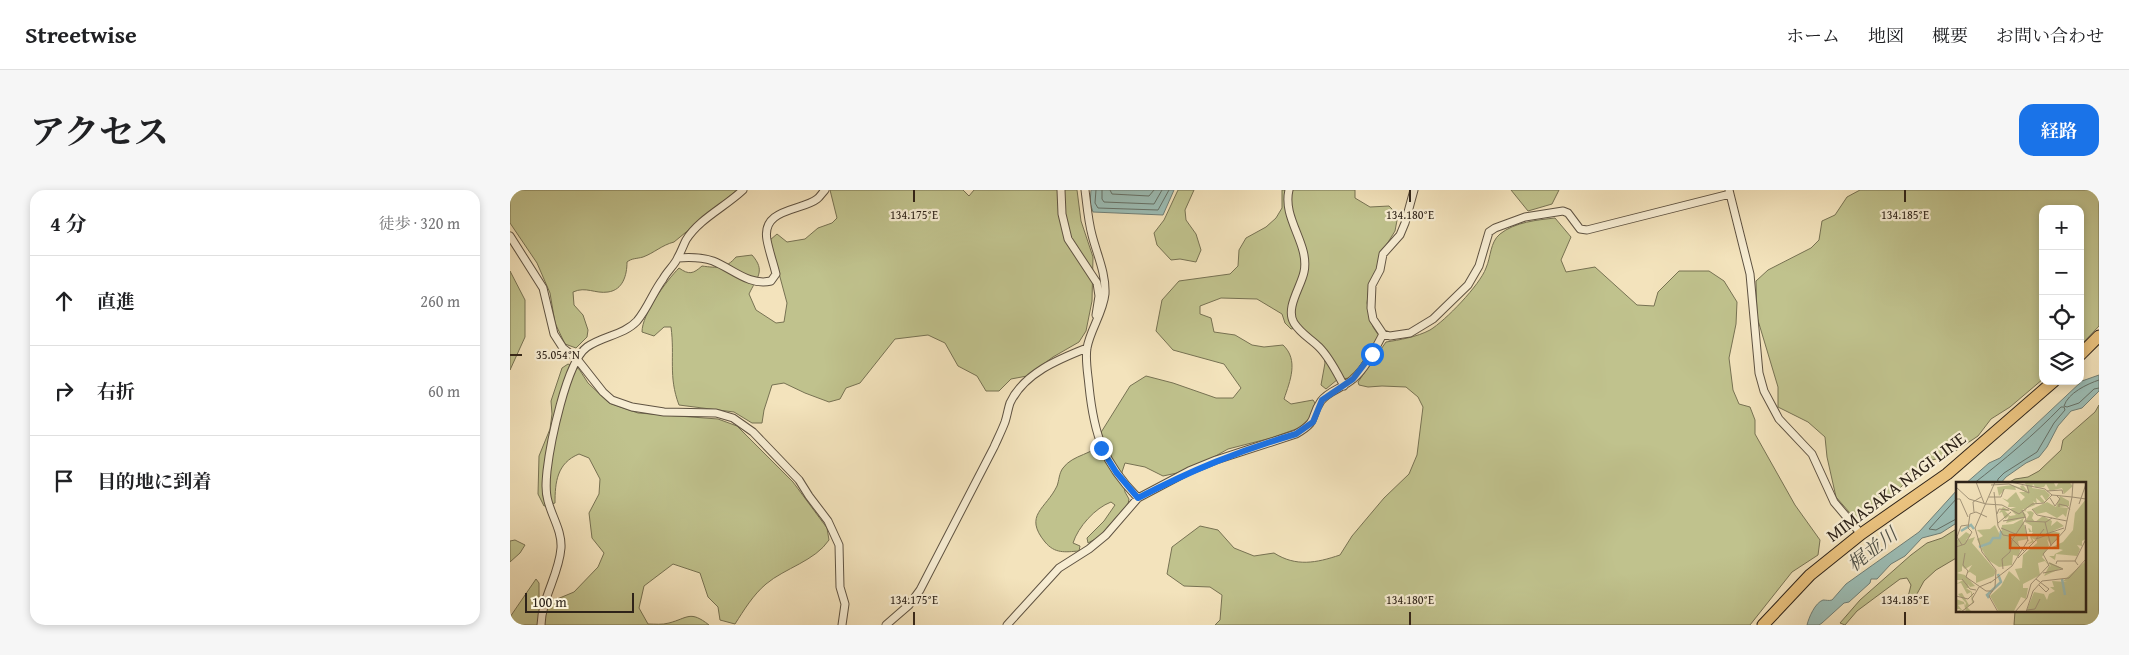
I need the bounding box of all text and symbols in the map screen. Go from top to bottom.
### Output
text: Streetwise [25,17,137,52]
text: ホーム [1786,22,1840,49]
text: 地図 [1868,22,1904,49]
text: 概要 [1932,22,1968,49]
text: お問い合わせ [1996,22,2104,49]
button: 経路 [2019,104,2099,156]
text: アクセス [30,106,169,157]
map controls [2039,205,2084,385]
button: + [2039,205,2084,250]
text: 134.175°E [890,206,938,223]
text: 134.180°E [1386,206,1434,223]
text: 134.185°E [1881,206,1929,223]
text: 4 分 [50,208,87,239]
text: 徒歩 · 320 m [379,211,460,235]
button: − [2039,250,2084,295]
icon: ahead [50,287,78,315]
text: 直進 [97,287,135,315]
text: 260 m [420,289,460,313]
button: locate [2039,295,2084,340]
button: layers [2039,340,2084,385]
route start [1361,343,1384,366]
text: 35.054°N [536,346,580,363]
icon: right [50,377,78,405]
text: 右折 [97,377,135,405]
text: 60 m [428,379,460,403]
street label: MIMASAKA NAGI LINE [1820,425,1971,548]
route end [1090,437,1113,460]
icon: arrive [50,467,78,495]
text: 目的地に到着 [97,467,211,495]
inset map [1956,482,2086,612]
water label: 梶並川 [1841,519,1905,578]
scale bar [525,590,634,613]
text: 134.175°E [890,591,938,608]
text: 134.180°E [1386,591,1434,608]
text: 134.185°E [1881,591,1929,608]
text: 100 m [532,592,567,612]

